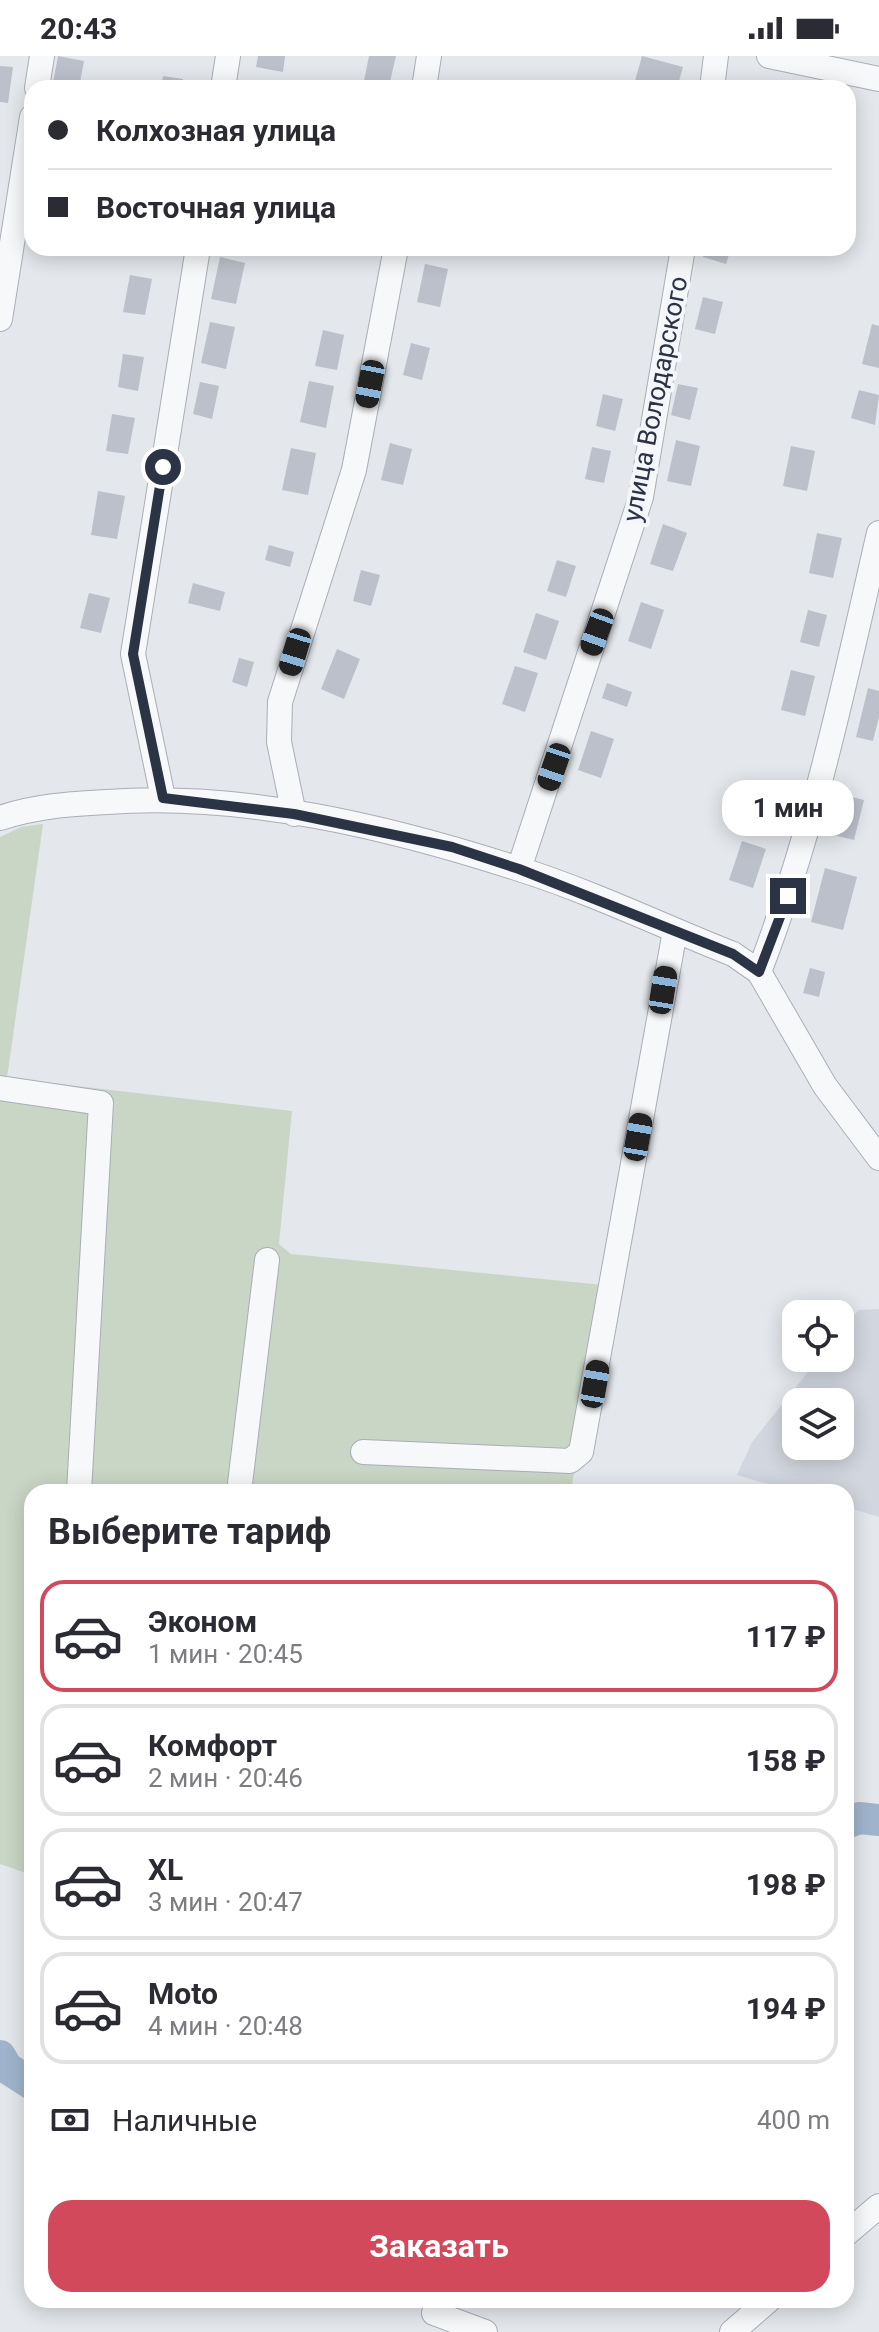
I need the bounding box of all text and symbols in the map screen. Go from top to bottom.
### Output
text: 20:43 [40,11,117,46]
text: Колхозная улица [96,113,336,148]
text: Восточная улица [96,190,336,225]
street label: улица Володарского [616,274,694,524]
car [354,358,386,410]
route start [145,449,181,485]
car [578,605,616,659]
car [277,626,313,678]
car [535,740,573,794]
callout: 1 мин [722,780,854,836]
text: 1 мин [753,793,823,823]
route end [770,878,806,914]
car [647,964,679,1016]
car [622,1111,654,1163]
map controls [782,1300,854,1460]
button: locate [782,1300,854,1372]
car [579,1358,611,1410]
button: layers [782,1388,854,1460]
text: Выберите тариф [48,1511,331,1553]
icon: car [52,1600,124,1672]
text: Эконом [148,1604,257,1639]
text: 117 ₽ [746,1619,826,1654]
text: 1 мин · 20:45 [148,1639,303,1669]
icon: car [52,1724,124,1796]
text: Комфорт [148,1728,277,1763]
text: 158 ₽ [746,1743,826,1778]
text: 2 мин · 20:46 [148,1763,303,1793]
icon: car [52,1848,124,1920]
text: XL [148,1852,183,1887]
text: 198 ₽ [746,1867,826,1902]
text: 3 мин · 20:47 [148,1887,303,1917]
icon: car [52,1972,124,2044]
text: Moto [148,1976,218,2011]
text: 194 ₽ [746,1991,826,2026]
text: 4 мин · 20:48 [148,2011,303,2041]
icon: cash [48,2098,92,2142]
text: Наличные [112,2103,257,2138]
text: 400 m [757,2105,830,2135]
button: Заказать [48,2200,830,2292]

